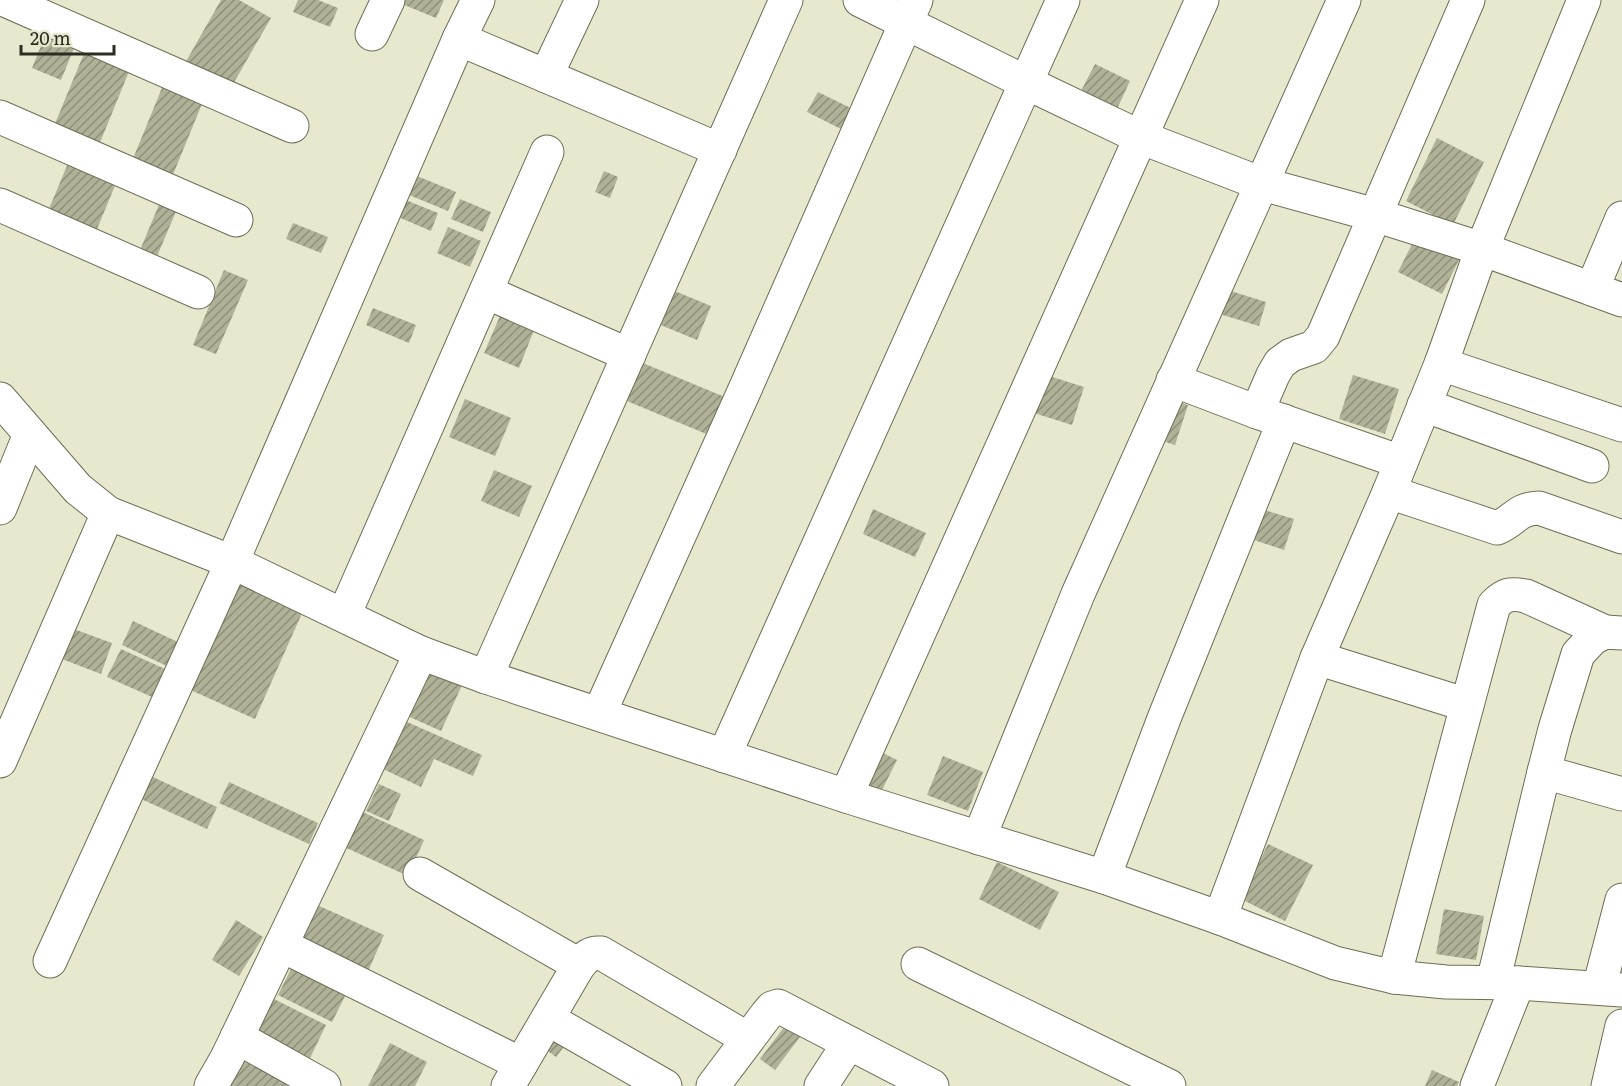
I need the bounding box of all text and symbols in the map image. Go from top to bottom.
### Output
scale bar [21,18,114,56]
text: 20 m [30,24,71,51]

